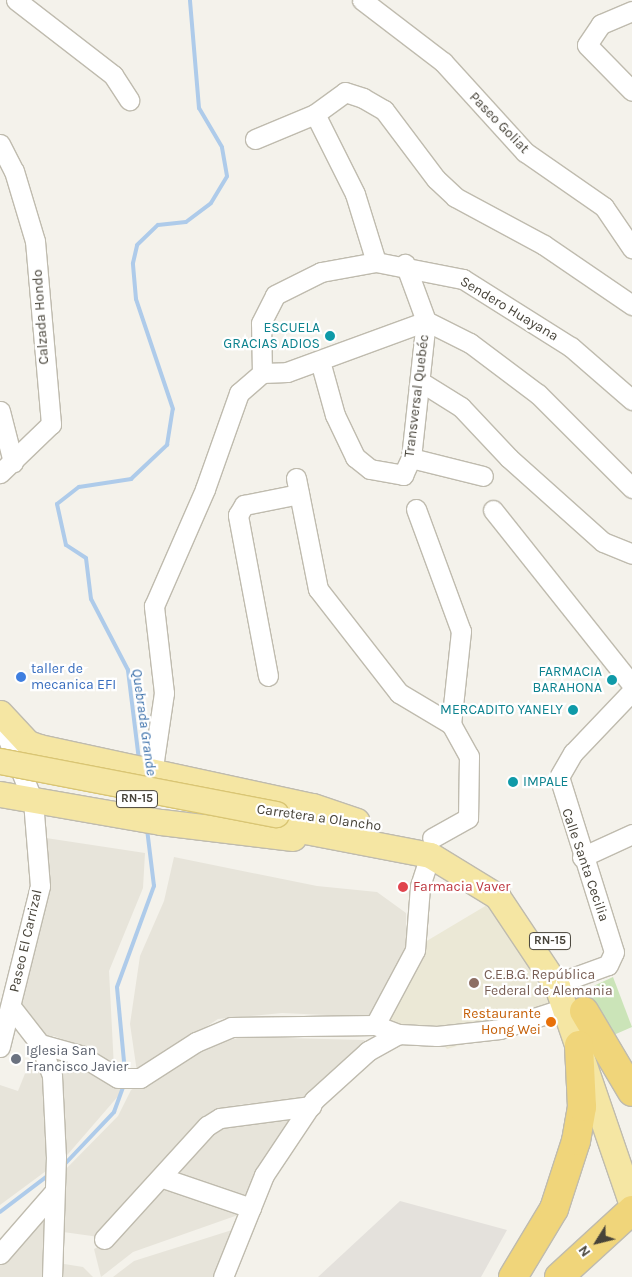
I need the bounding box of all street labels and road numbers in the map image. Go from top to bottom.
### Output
street label: Paseo Goliat [466,89,532,157]
street label: Calzada Hondo [29,269,53,365]
street label: Sendero Huayana [457,273,561,345]
street label: Transversal Quebéc [401,334,433,458]
road number: RN-15 [116,790,158,809]
street label: Carretera a Olancho [256,801,382,835]
street label: Calle Santa Cecilia [558,806,612,924]
street label: Paseo El Carrizal [6,888,46,994]
road number: RN-15 [529,931,571,950]

